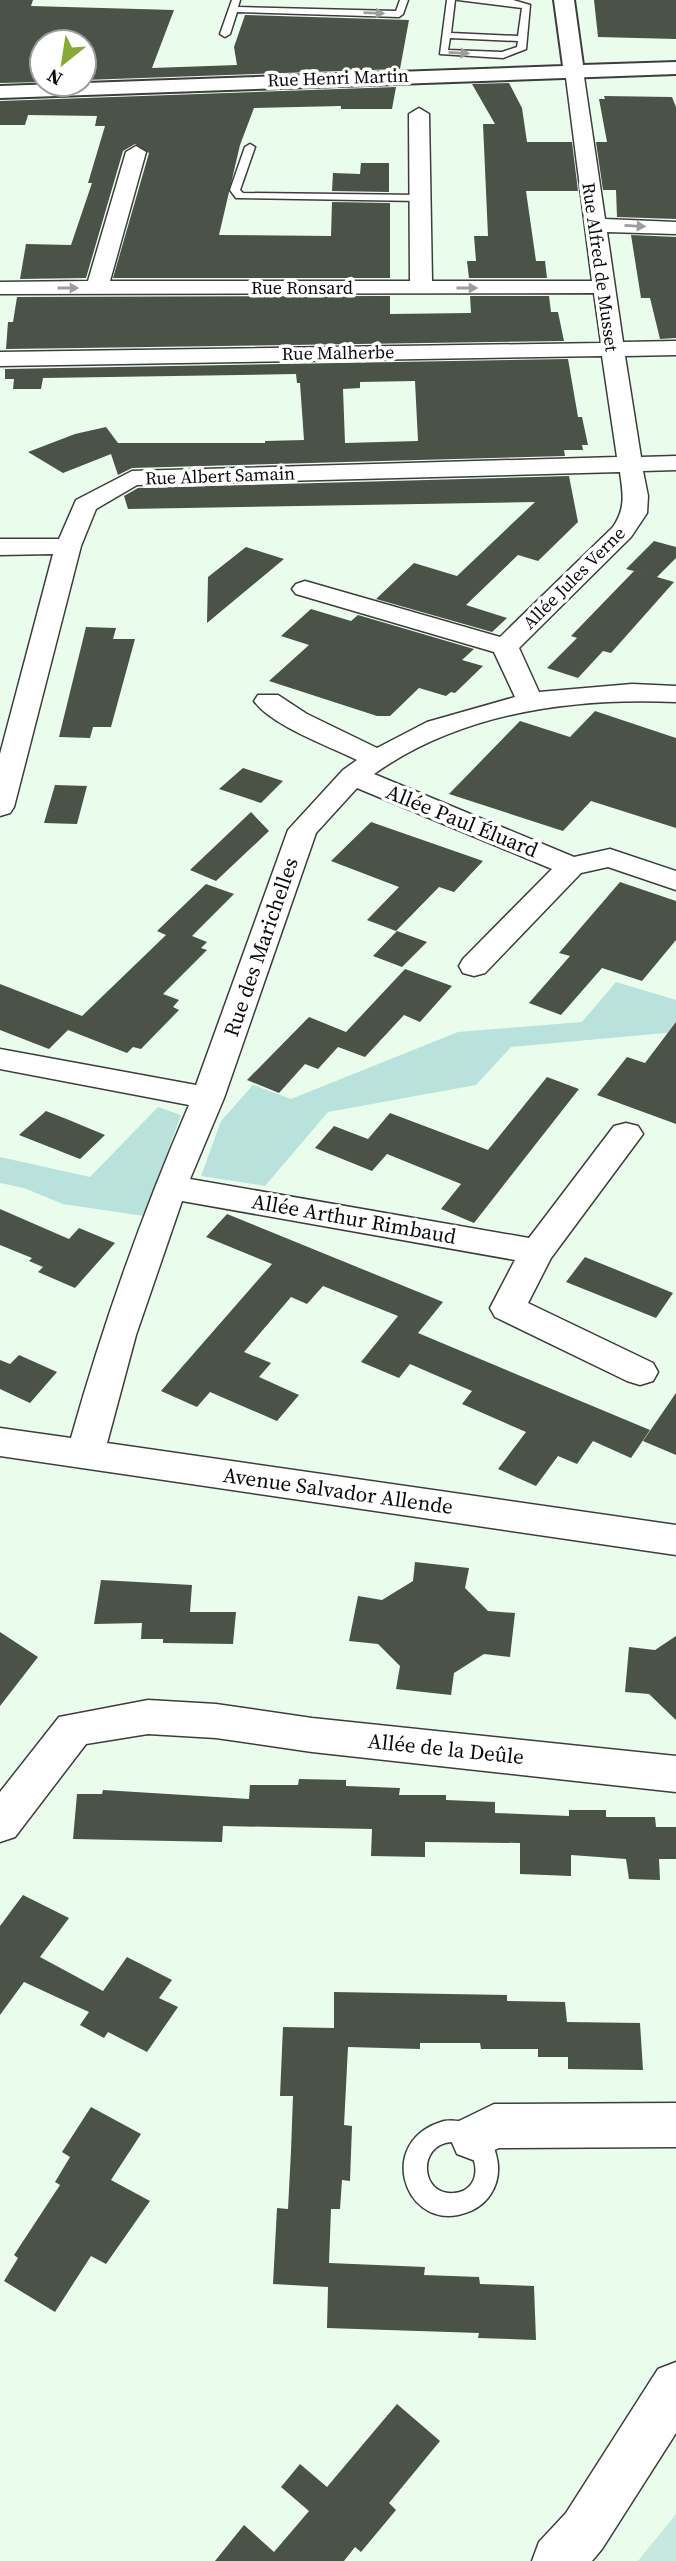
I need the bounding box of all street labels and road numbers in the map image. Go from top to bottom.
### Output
street label: Rue Henri Martin [267,63,409,92]
street label: Rue Alfred de Musset [576,181,625,353]
street label: Rue Ronsard [251,275,353,300]
street label: Rue Malherbe [281,339,394,366]
street label: Rue Albert Samain [145,460,295,491]
street label: Allée Jules Verne [517,521,630,634]
street label: Allée Paul Éluard [382,777,543,864]
street label: Rue des Marichelles [216,854,305,1040]
street label: Allée Arthur Rimbaud [250,1186,459,1251]
street label: Avenue Salvador Allende [221,1460,455,1521]
street label: Allée de la Deûle [367,1726,526,1771]

